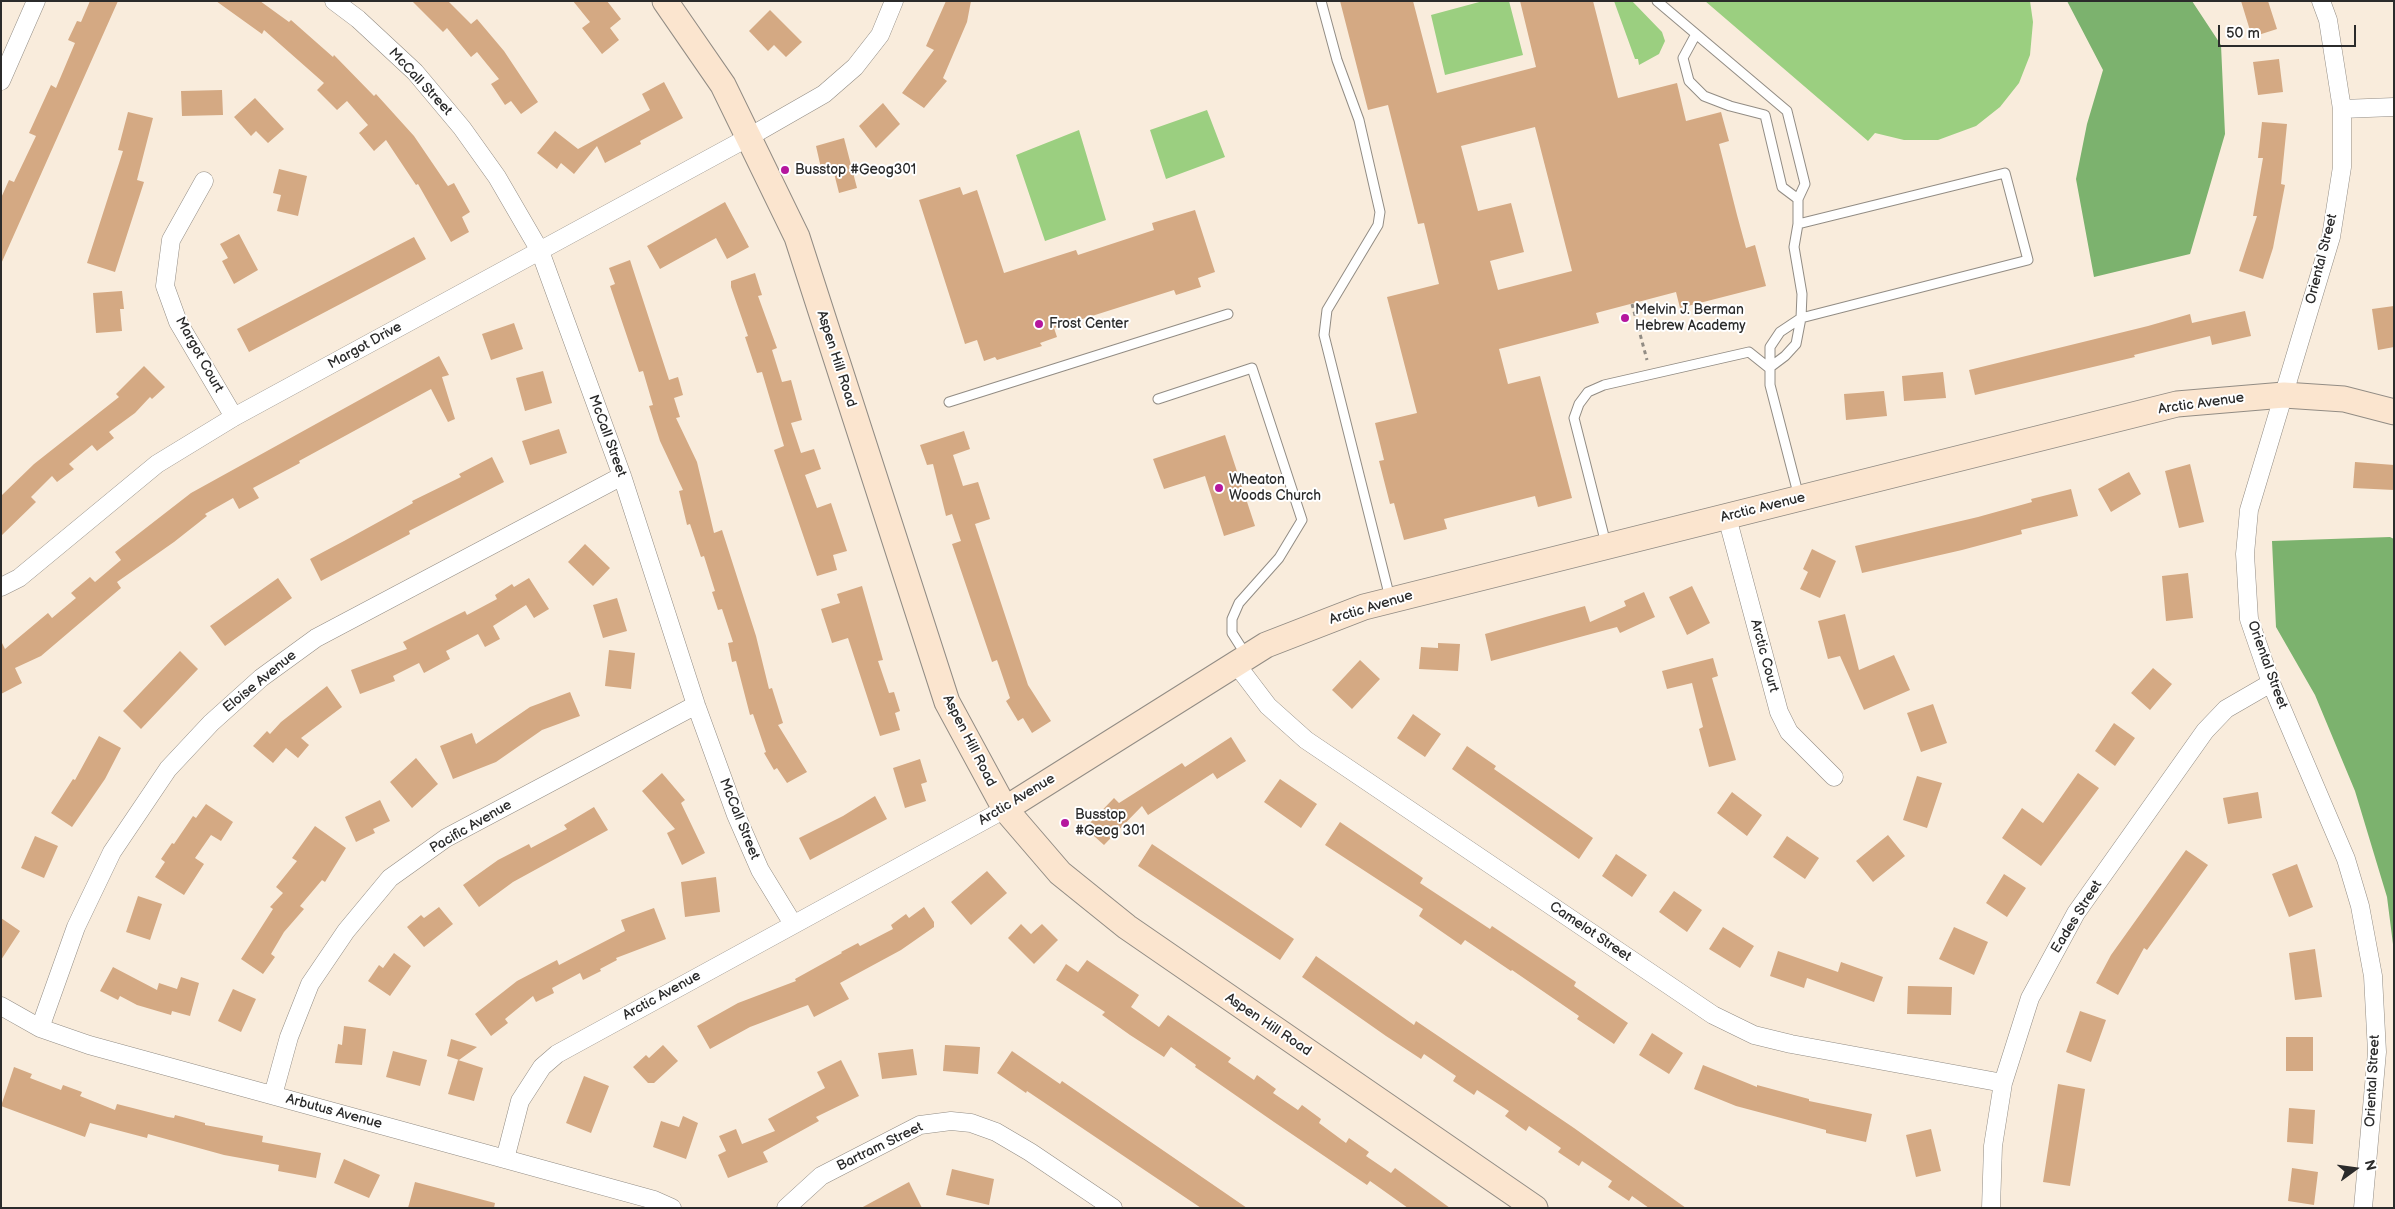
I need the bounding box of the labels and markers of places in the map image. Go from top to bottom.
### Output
place label: Busstop #Geog301 [795,162,916,178]
marker: Busstop #Geog301 [779,164,791,176]
place label: Melvin J. Berman Hebrew Academy [1635,302,1746,334]
marker: Melvin J. Berman Hebrew Academy [1619,312,1631,324]
place label: Frost Center [1049,316,1128,332]
marker: Frost Center [1033,318,1045,330]
place label: Wheaton Woods Church [1229,472,1321,504]
marker: Wheaton Woods Church [1213,482,1225,494]
place label: Busstop #Geog 301 [1075,807,1145,840]
marker: Busstop #Geog 301 [1059,817,1071,829]

